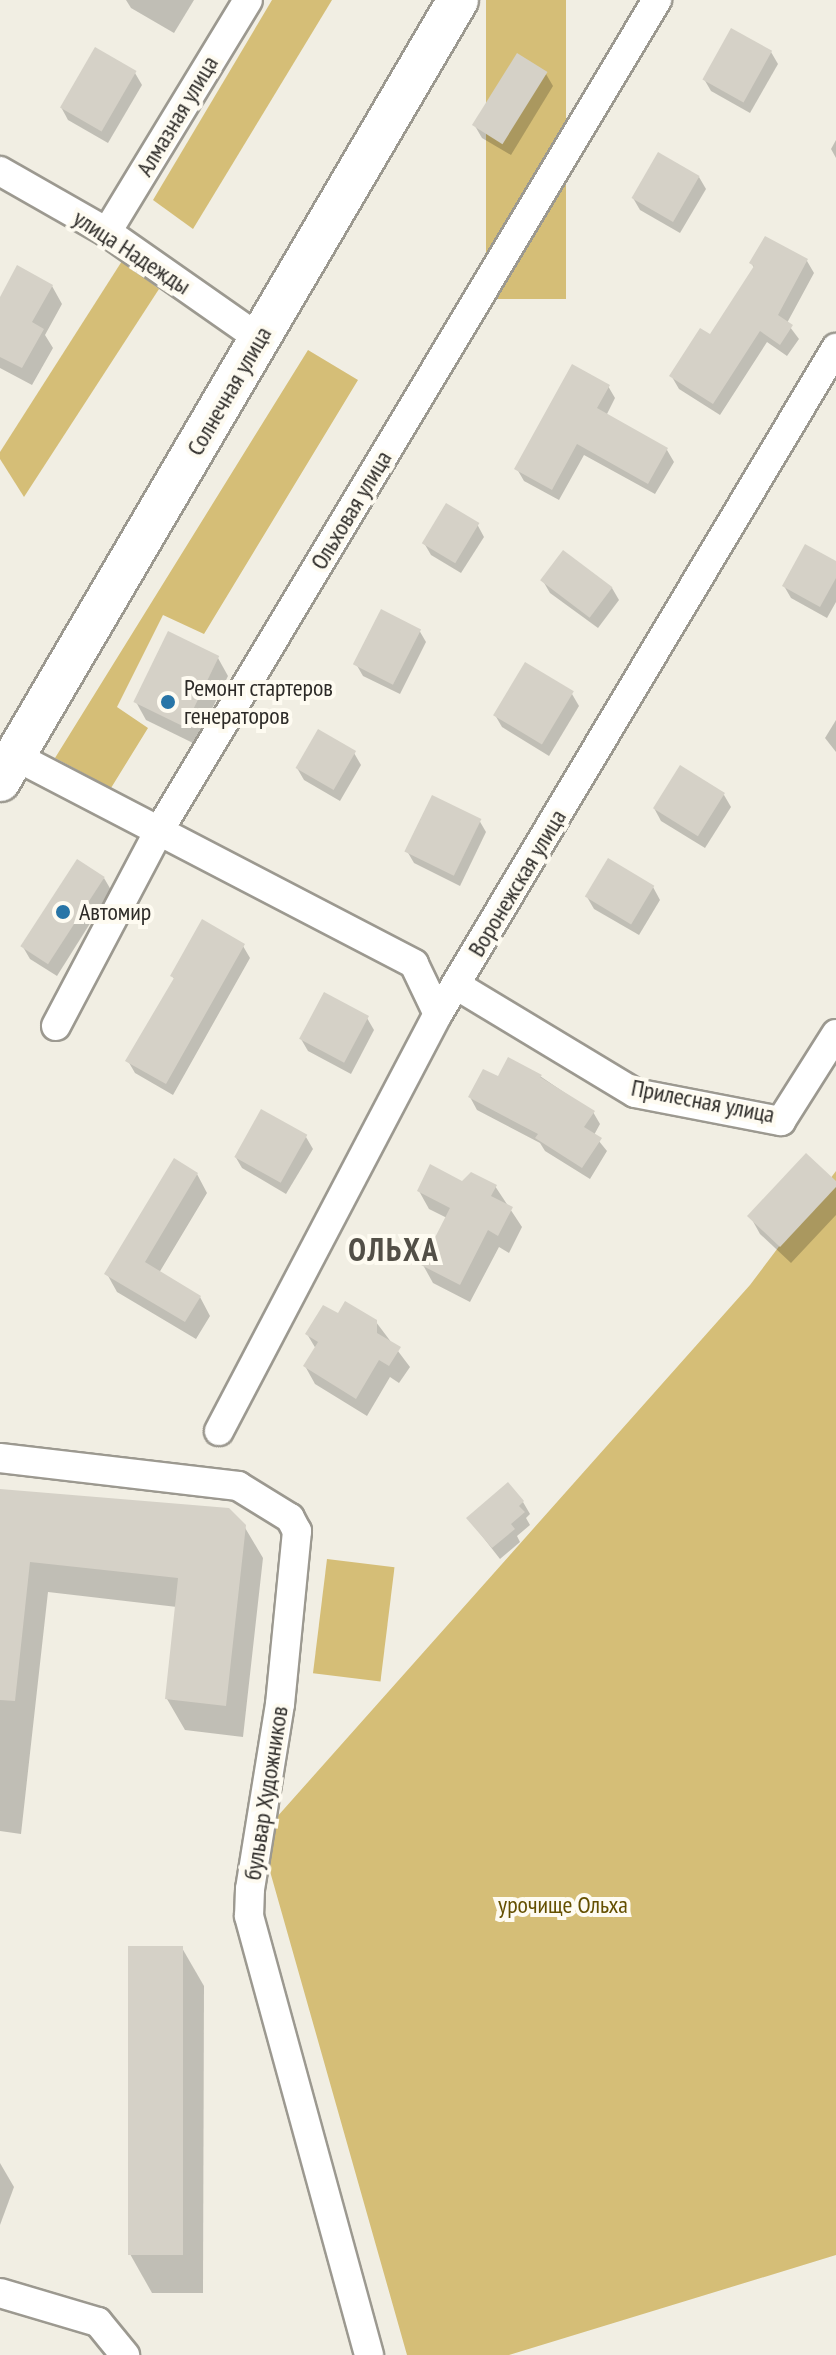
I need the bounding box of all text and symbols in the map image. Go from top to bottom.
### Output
street label: Алмазная улица [130,51,224,181]
street label: улица Надежды [68,203,196,301]
street label: Солнечная улица [181,321,277,461]
street label: Ольховая улица [304,445,398,575]
place label: Ремонт стартеров генераторов [184,674,334,730]
marker: Ремонт стартеров генераторов [159,693,177,711]
street label: Воронежская улица [462,804,572,962]
place label: Автомир [79,898,151,926]
marker: Автомир [54,903,72,921]
street label: Прилесная улица [629,1073,777,1129]
district label: ОЛЬХА [348,1230,440,1268]
street label: бульвар Художников [238,1704,294,1882]
park label: урочище Ольха [498,1891,628,1919]

